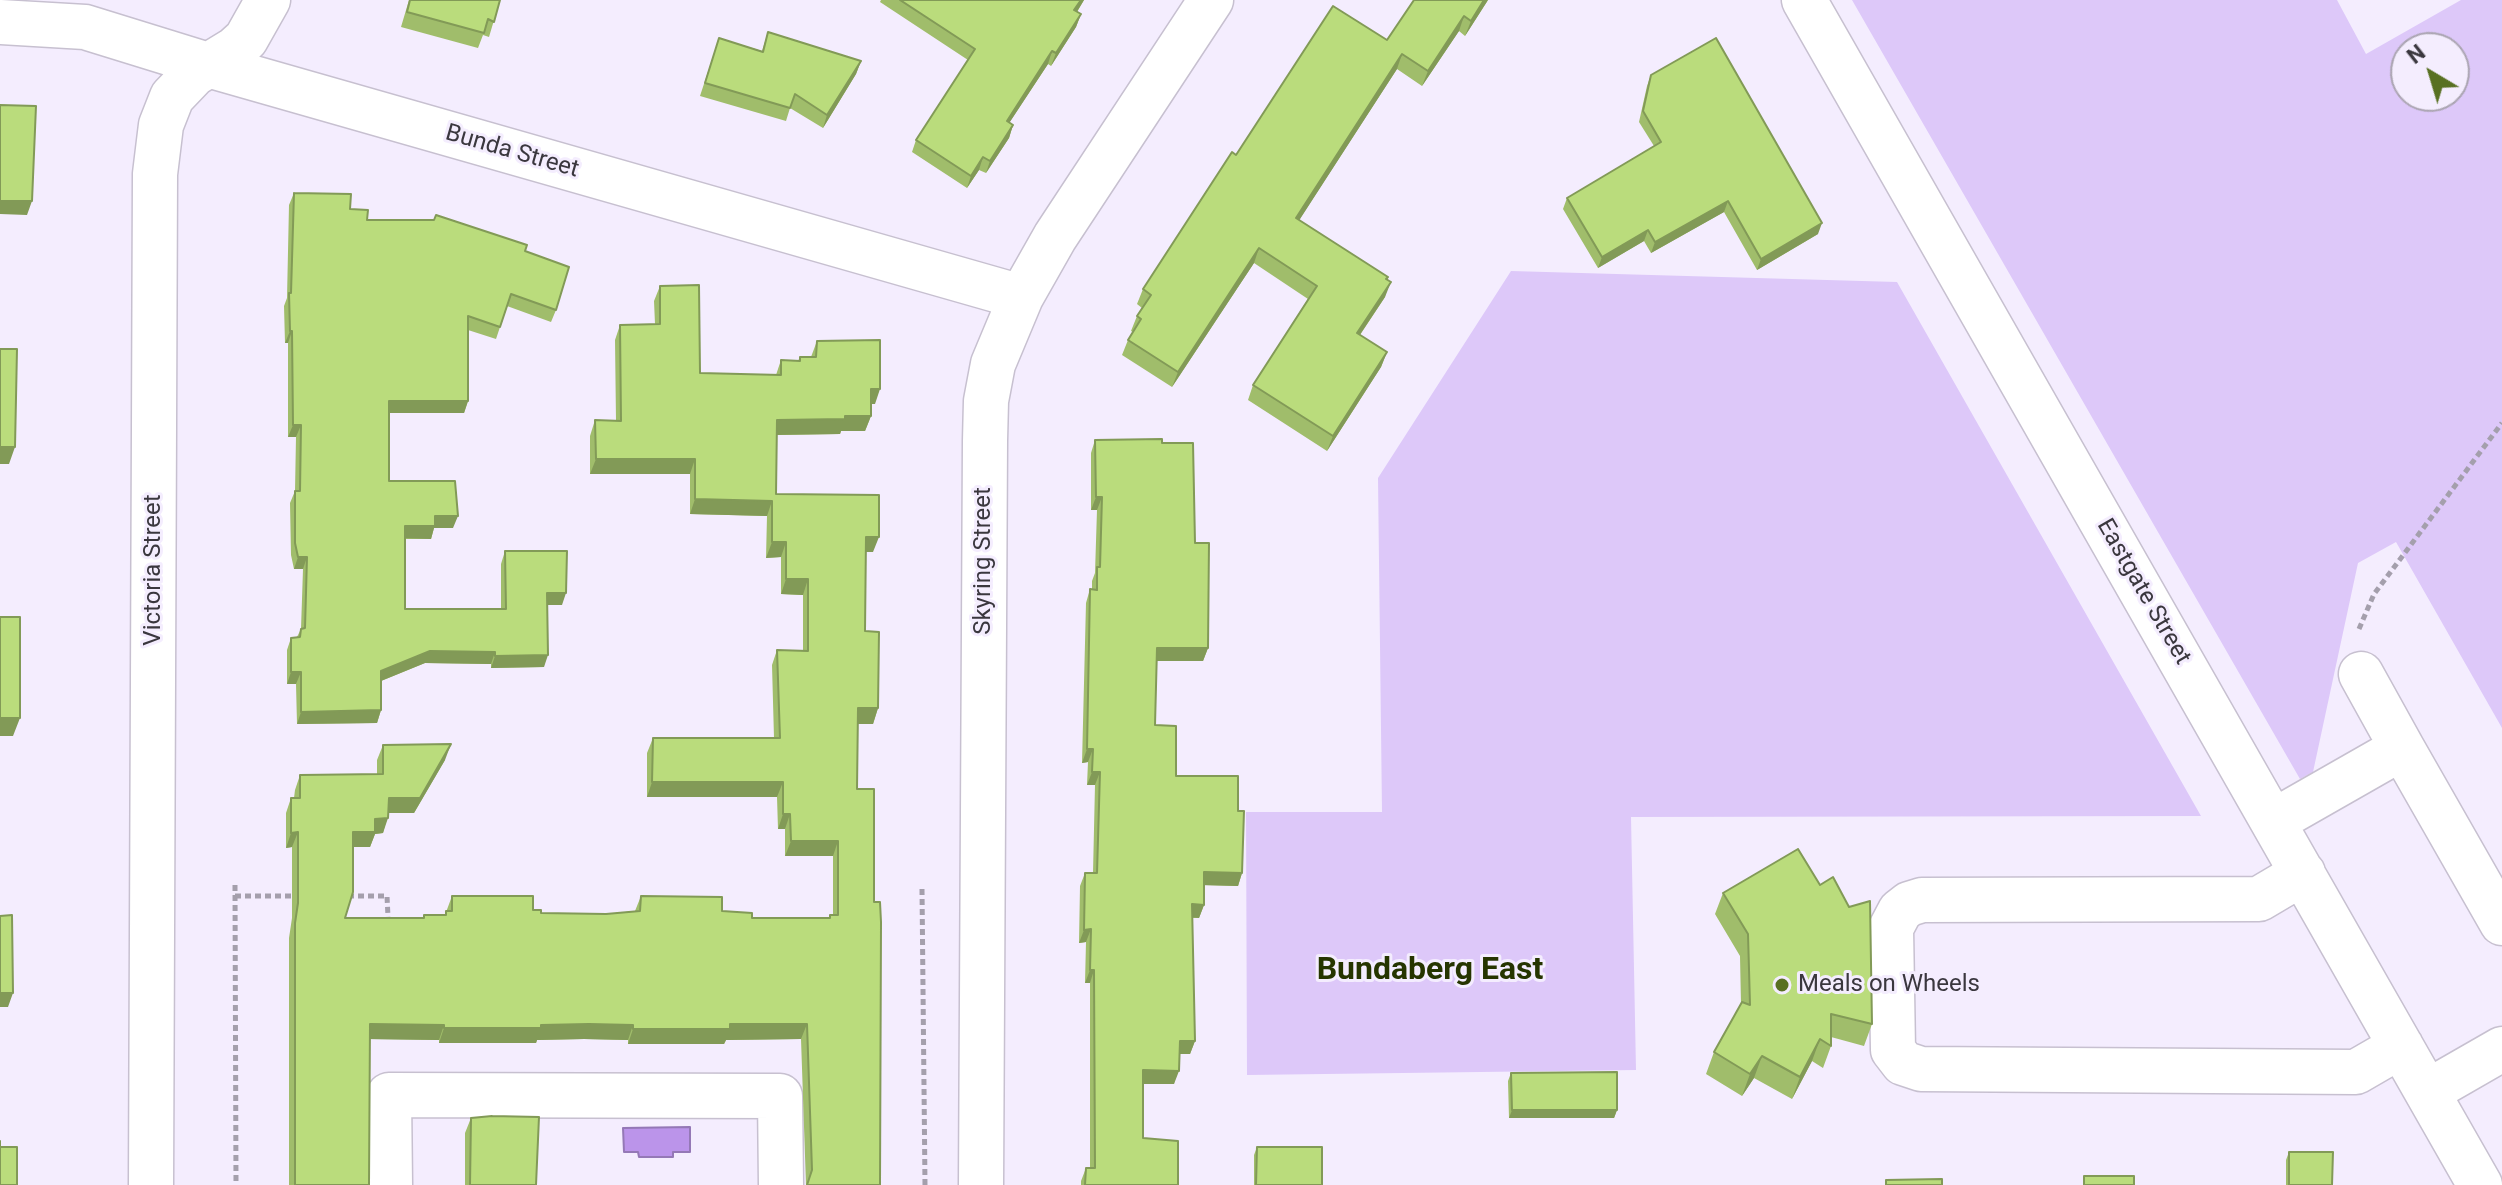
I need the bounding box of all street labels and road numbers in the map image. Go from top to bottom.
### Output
street label: Bunda Street [442,119,582,185]
street label: Skyring Street [970,487,998,635]
street label: Victoria Street [140,494,168,646]
street label: Eastgate Street [2090,514,2196,670]

